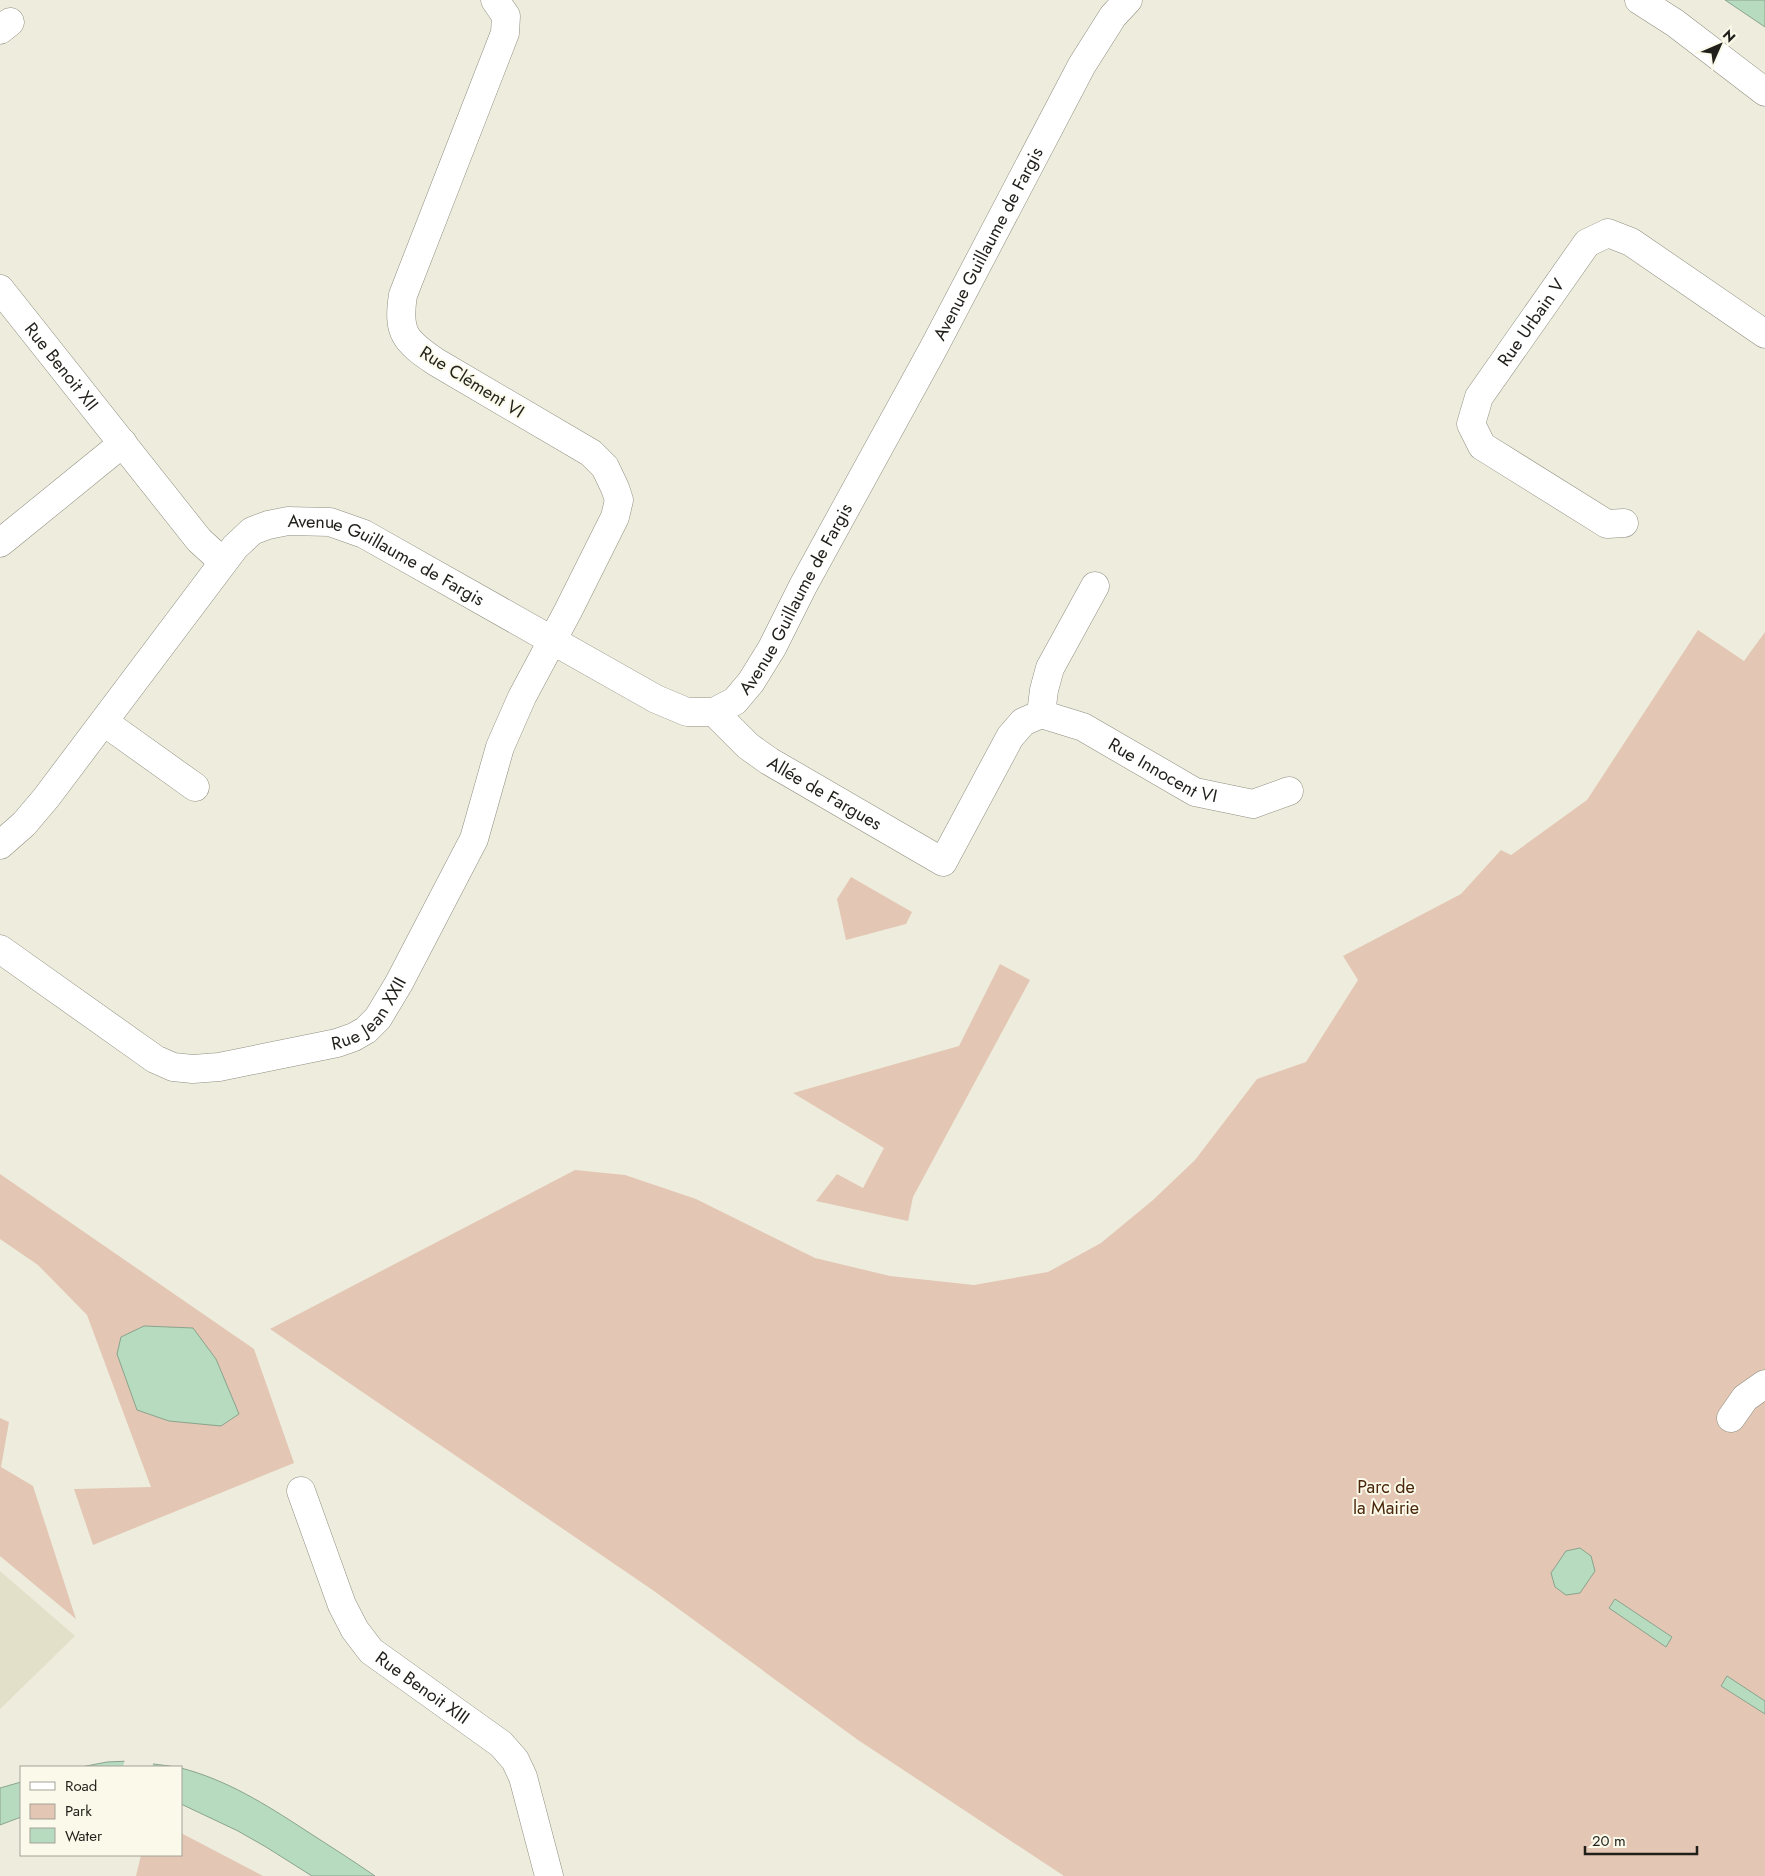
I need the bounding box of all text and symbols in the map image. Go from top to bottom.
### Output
north arrow [1695,20,1745,70]
text: N [1718,25,1740,47]
street label: Avenue Guillaume de Fargis [927,143,1050,345]
street label: Rue Urbain V [1491,273,1571,372]
street label: Rue Benoit XII [18,317,105,416]
street label: Rue Clément VI [415,340,529,424]
street label: Avenue Guillaume de Fargis [733,499,859,700]
street label: Avenue Guillaume de Fargis [287,508,489,612]
street label: Rue Innocent VI [1103,731,1220,809]
street label: Allée de Fargues [762,750,886,837]
street label: Rue Jean XXII [329,973,413,1057]
park label: Parc de la Mairie [1353,1474,1419,1521]
street label: Rue Benoit XIII [370,1645,475,1731]
legend [20,1766,182,1856]
text: Road [65,1775,97,1797]
text: Park [65,1800,92,1822]
scale bar [1585,1824,1698,1856]
text: Water [65,1825,103,1847]
text: 20 m [1592,1830,1626,1852]

